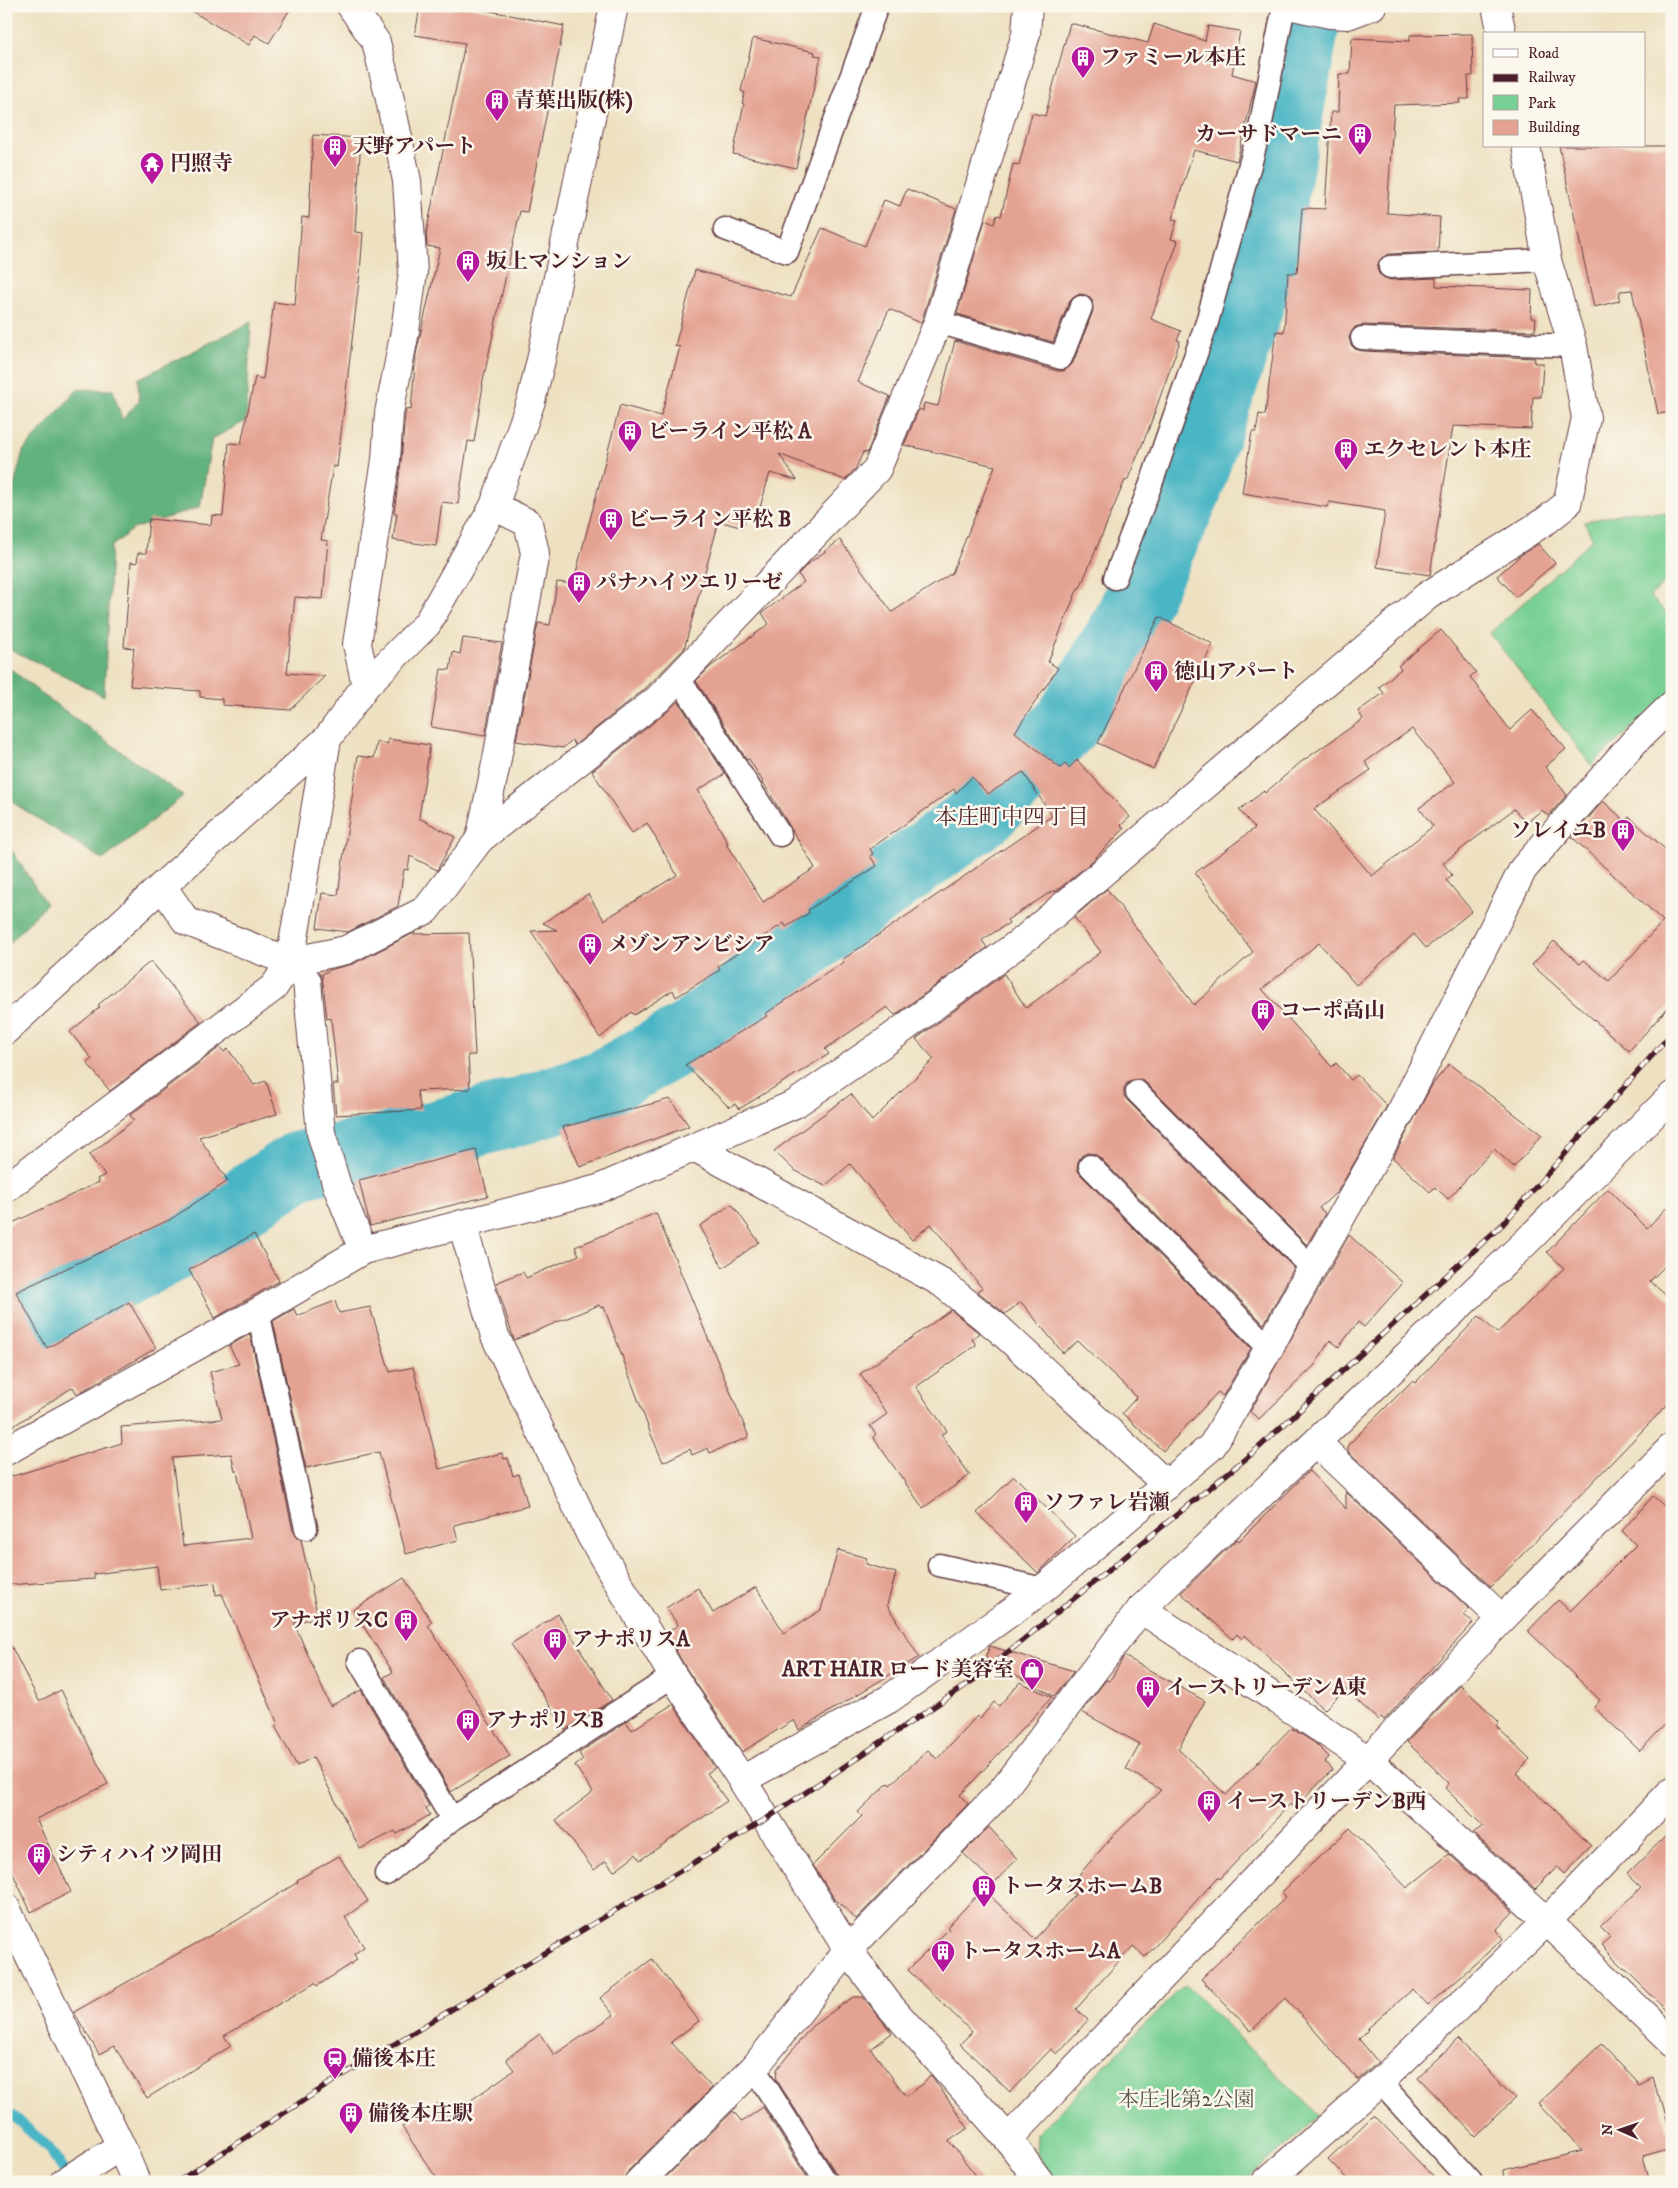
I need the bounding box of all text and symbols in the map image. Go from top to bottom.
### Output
legend [1483,32,1646,148]
text: Road [1528,44,1560,63]
building icon: ファミール本庄 [1070,45,1096,79]
place label: ファミール本庄 [1100,45,1246,71]
text: Railway [1528,68,1576,87]
building icon: 青葉出版(株) [484,88,510,122]
place label: 青葉出版(株) [514,88,633,114]
text: Park [1528,94,1557,113]
text: Building [1528,118,1580,137]
place label: カーサドマーニ [1195,122,1342,148]
building icon: カーサドマーニ [1347,122,1373,156]
building icon: 天野アパート [322,134,348,168]
place label: 天野アパート [352,134,476,160]
temple icon: 円照寺 [139,151,165,185]
place label: 円照寺 [170,151,233,177]
building icon: 坂上マンション [455,249,481,283]
place label: 坂上マンション [486,249,632,275]
building icon: ビーライン平松 A [617,419,643,453]
place label: ビーライン平松 A [648,419,812,445]
building icon: エクセレント本庄 [1333,437,1359,471]
place label: エクセレント本庄 [1364,437,1531,463]
building icon: ビーライン平松 B [598,507,624,541]
place label: ビーライン平松 B [628,507,791,533]
building icon: パナハイツエリーゼ [566,570,592,604]
place label: パナハイツエリーゼ [596,570,783,596]
building icon: 徳山アパート [1143,659,1169,693]
place label: 徳山アパート [1174,659,1298,685]
district label: 本庄町中四丁目 [935,804,1089,831]
place label: ソレイユB [1511,818,1606,844]
building icon: ソレイユB [1610,818,1636,852]
building icon: メゾンアンビシア [577,932,603,966]
place label: メゾンアンビシア [608,932,775,958]
building icon: コーポ高山 [1250,998,1276,1032]
place label: コーポ高山 [1280,998,1385,1024]
building icon: ソファレ岩瀬 [1013,1490,1039,1524]
place label: ソファレ岩瀬 [1044,1490,1170,1516]
place label: アナポリスC [269,1608,388,1634]
building icon: アナポリスC [393,1608,419,1642]
building icon: アナポリスA [542,1627,568,1661]
place label: アナポリスA [572,1627,691,1653]
place label: ART HAIR ロード美容室 [781,1657,1014,1683]
shop icon: ART HAIR ロード美容室 [1019,1657,1045,1691]
building icon: イーストリーデンA東 [1135,1675,1161,1709]
place label: イーストリーデンA東 [1166,1675,1367,1701]
building icon: アナポリスB [455,1708,481,1742]
place label: アナポリスB [486,1708,604,1734]
building icon: イーストリーデンB西 [1196,1789,1222,1823]
place label: イーストリーデンB西 [1226,1789,1427,1815]
building icon: シティハイツ岡田 [26,1842,52,1876]
place label: シティハイツ岡田 [56,1842,222,1868]
building icon: トータスホームB [971,1874,997,1908]
place label: トータスホームB [1002,1874,1162,1900]
building icon: トータスホームA [930,1939,956,1973]
place label: トータスホームA [960,1939,1121,1965]
station icon: 備後本庄 [322,2046,348,2080]
place label: 備後本庄 [352,2046,436,2072]
park label: 本庄北第2公園 [1118,2087,1254,2113]
building icon: 備後本庄駅 [338,2101,364,2135]
place label: 備後本庄駅 [368,2101,473,2127]
north arrow [1596,2106,1646,2156]
text: N [1599,2123,1617,2136]

